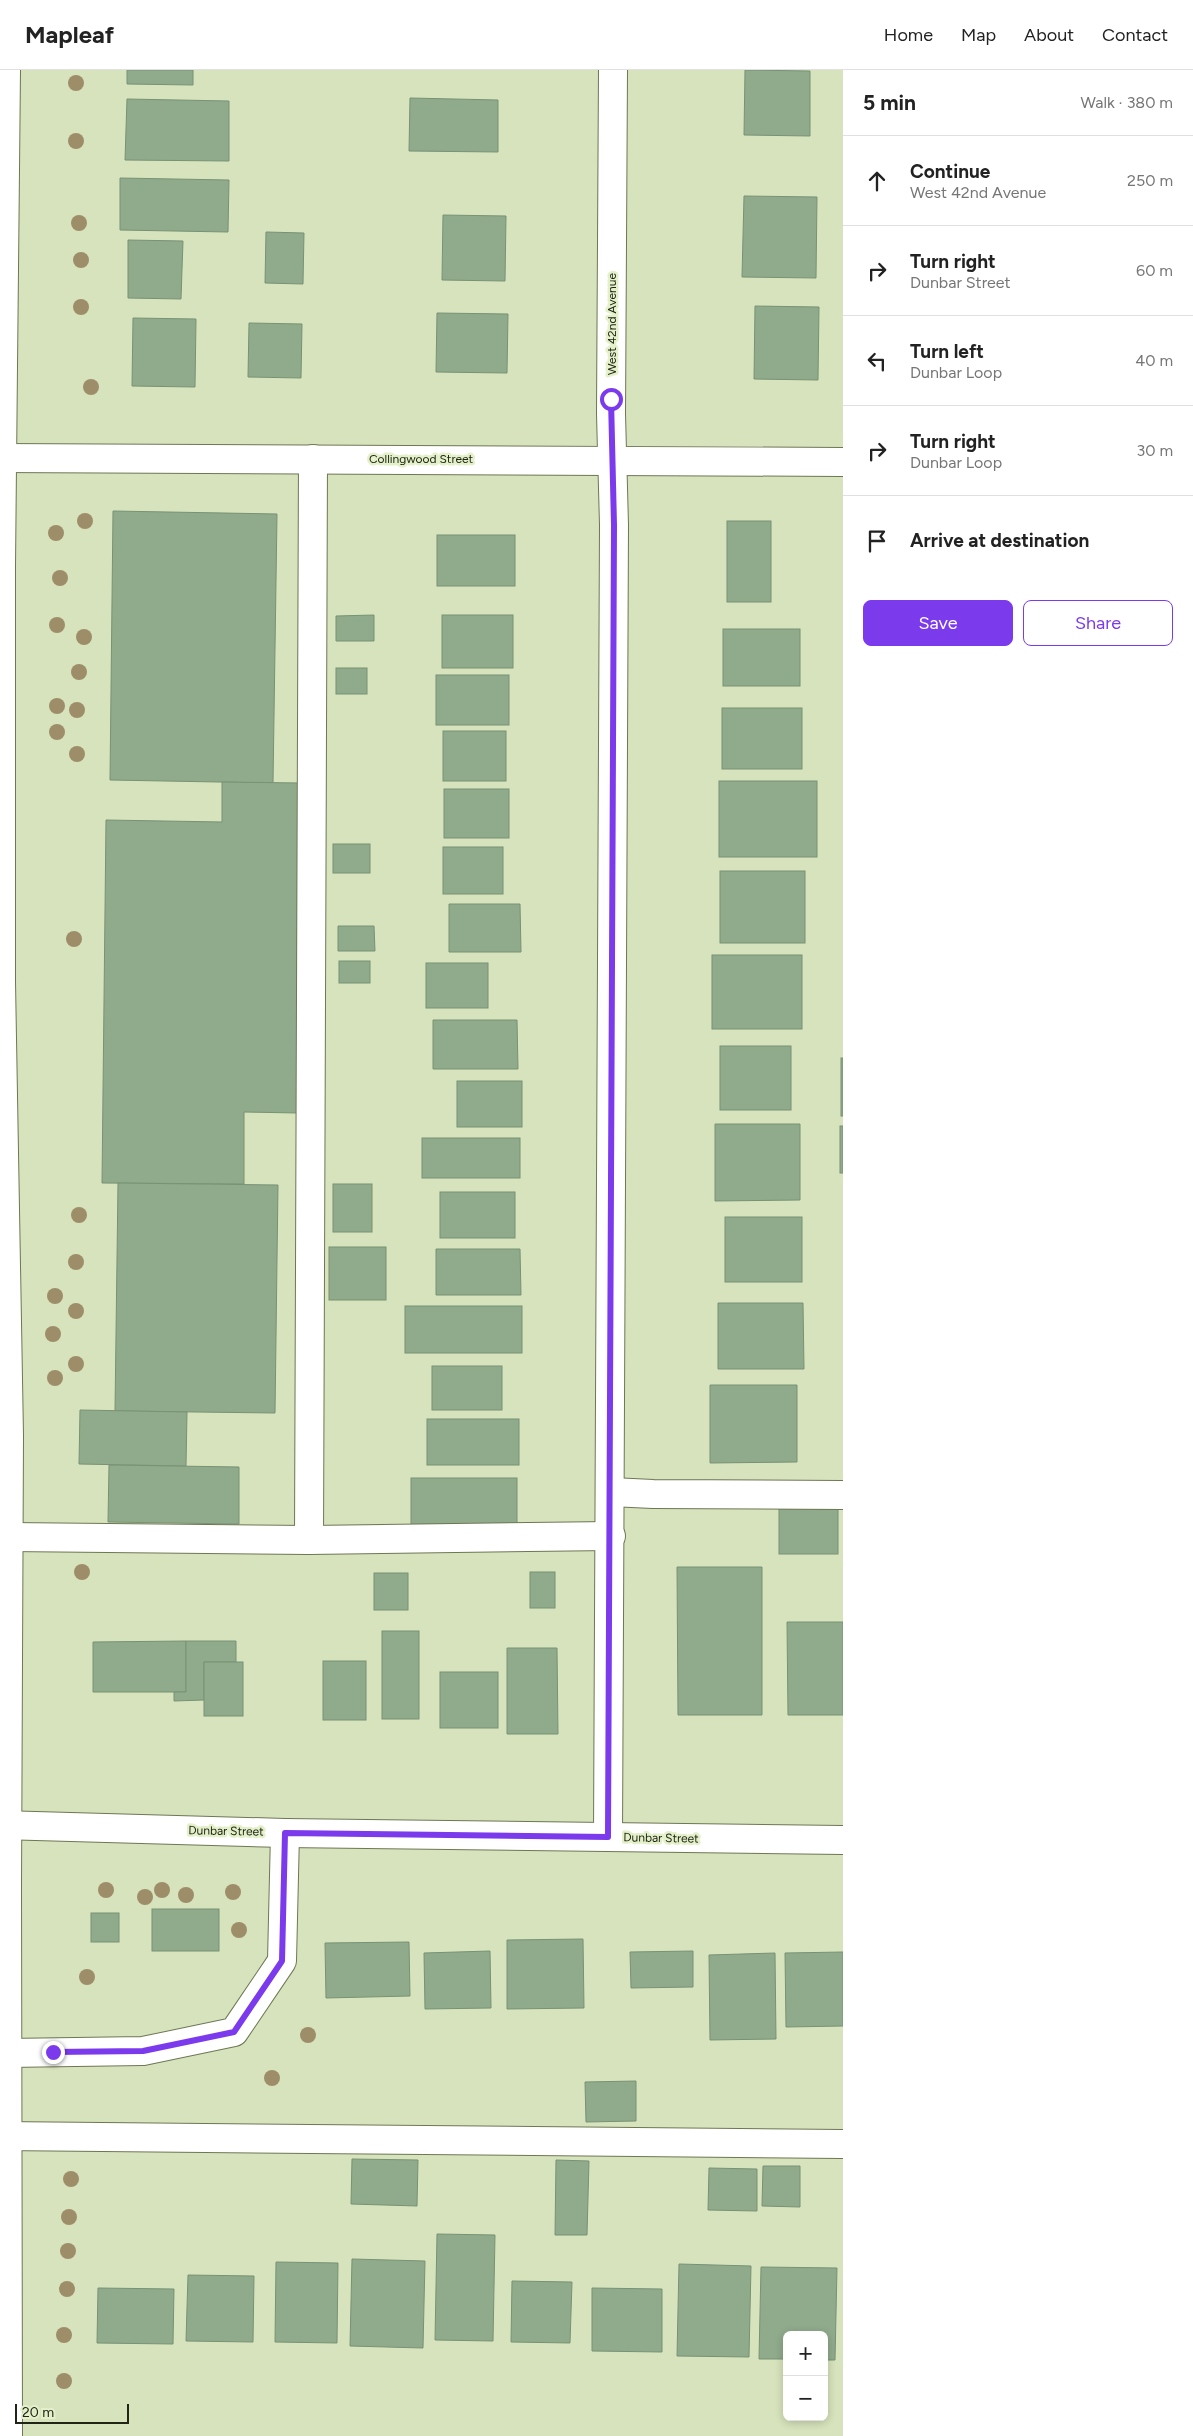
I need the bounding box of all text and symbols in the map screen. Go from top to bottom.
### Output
text: Mapleaf [25,20,114,49]
text: Home [884,24,933,46]
text: Map [961,24,996,46]
text: About [1024,24,1074,46]
text: Contact [1102,24,1168,46]
text: 5 min [863,90,916,115]
text: Walk · 380 m [1081,93,1173,112]
text: Continue [910,160,990,183]
icon: ahead [863,167,891,195]
text: 250 m [1127,171,1173,190]
text: West 42nd Avenue [910,183,1046,202]
text: Turn right [910,250,996,273]
icon: right [863,257,891,285]
text: 60 m [1136,261,1173,280]
street label: West 42nd Avenue [605,272,619,375]
text: Dunbar Street [910,273,1011,292]
text: Turn left [910,340,984,363]
icon: left [863,347,891,375]
text: 40 m [1135,351,1173,370]
text: Dunbar Loop [910,363,1002,382]
route start [600,388,623,411]
text: Turn right [910,430,996,453]
icon: right [863,437,891,465]
text: 30 m [1136,441,1173,460]
street label: Collingwood Street [369,452,474,466]
text: Dunbar Loop [910,453,1002,472]
icon: arrive [863,527,891,555]
text: Arrive at destination [910,529,1089,552]
button: Save [863,600,1013,646]
button: Share [1023,600,1173,646]
street label: Dunbar Street [188,1823,264,1839]
street label: Dunbar Street [623,1830,699,1846]
route end [42,2041,65,2064]
map controls [783,2331,828,2421]
button: + [783,2331,828,2376]
button: − [783,2376,828,2421]
scale bar [15,2401,129,2424]
text: 20 m [22,2404,54,2421]

